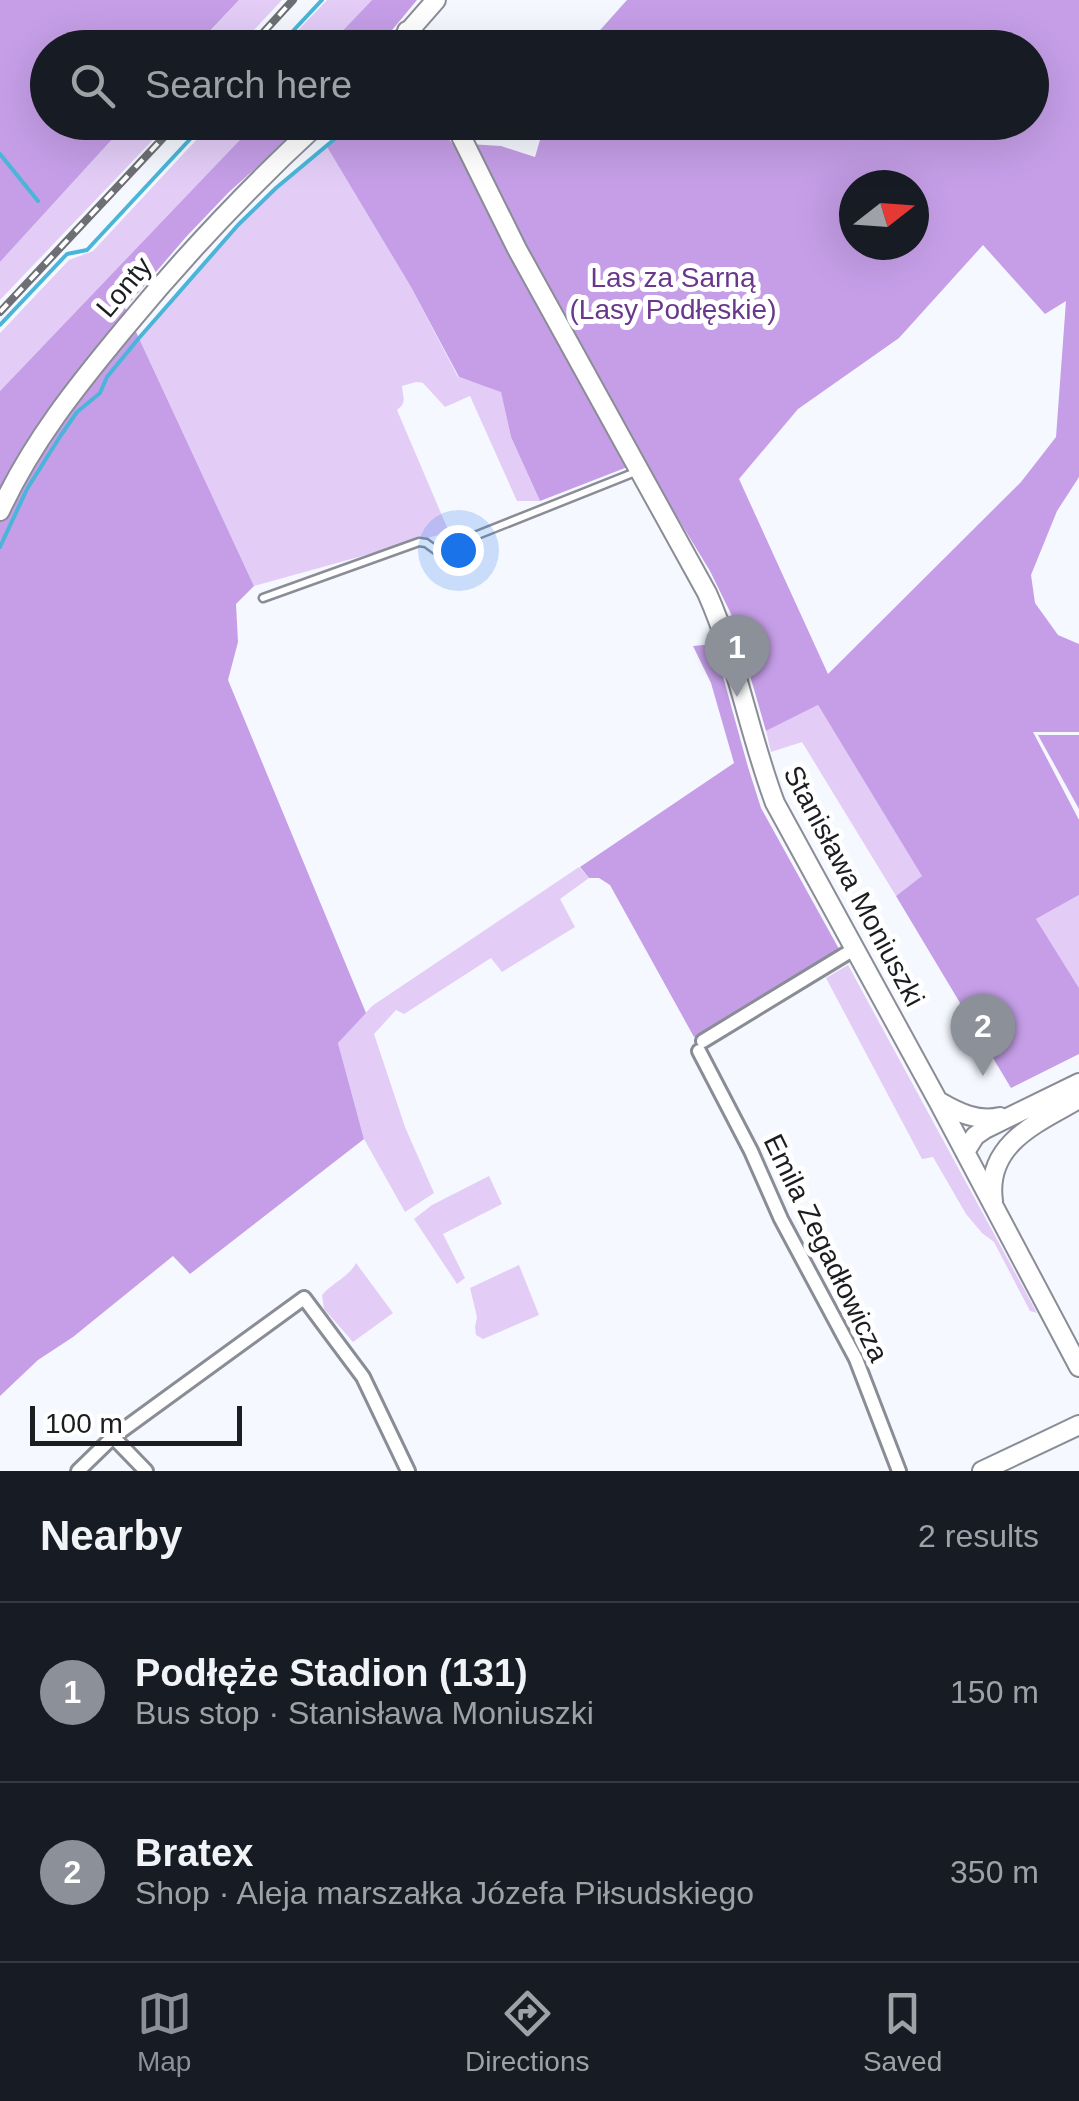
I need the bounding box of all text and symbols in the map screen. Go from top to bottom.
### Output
search box [30,30,1049,140]
icon: search [65,58,120,113]
text: Search here [145,64,352,106]
north arrow [839,170,929,260]
street label: Lonty [90,251,158,323]
park label: Las za Sarną (Lasy Podłęskie) [570,262,776,325]
your location [433,525,484,576]
pin: 1 [704,614,770,697]
street label: Stanisława Moniuszki [777,761,931,1011]
pin: 2 [950,994,1016,1076]
street label: Emila Zegadłowicza [757,1129,895,1367]
scale bar [30,1401,242,1446]
text: 100 m [45,1408,123,1439]
text: Nearby [40,1512,182,1559]
text: 2 results [918,1518,1039,1554]
text: Podłęże Stadion (131) [135,1652,528,1694]
text: 1 [64,1674,81,1710]
text: 150 m [950,1674,1039,1710]
text: Bus stop · Stanisława Moniuszki [135,1695,594,1731]
text: Bratex [135,1832,253,1874]
text: 2 [64,1854,81,1890]
text: 350 m [950,1854,1039,1890]
text: Shop · Aleja marszałka Józefa Piłsudskiego [135,1875,754,1911]
tab: Map [137,1986,192,2078]
tab: Directions [465,1986,590,2078]
tab: Saved [863,1986,942,2078]

